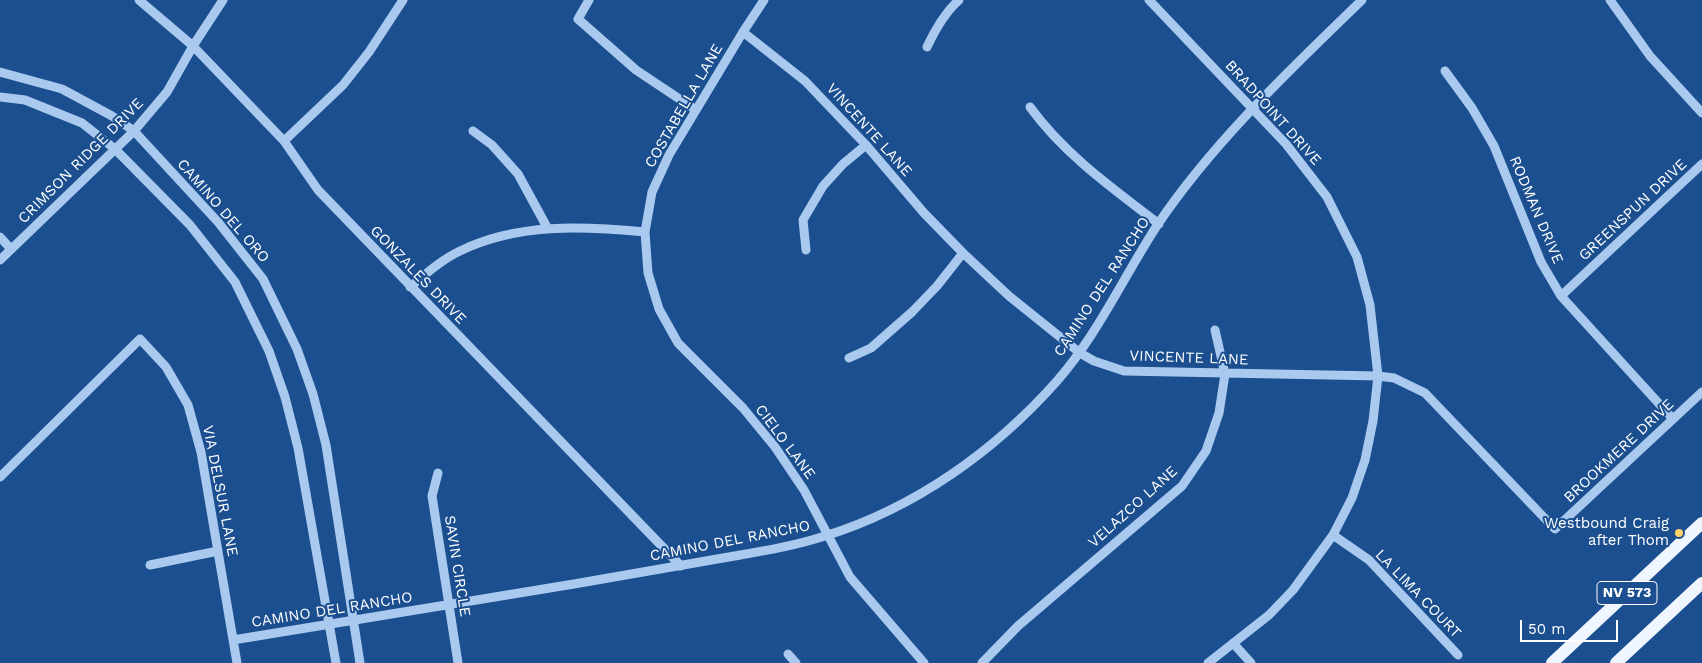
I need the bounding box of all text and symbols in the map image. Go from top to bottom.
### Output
street label: COSTABELLA LANE [641,41,727,171]
street label: BRADPOINT DRIVE [1221,57,1325,169]
street label: VINCENTE LANE [822,80,916,180]
street label: CRIMSON RIDGE DRIVE [15,95,147,227]
street label: RODMAN DRIVE [1505,153,1567,267]
street label: CAMINO DEL ORO [173,155,273,267]
street label: GREENSPUN DRIVE [1575,155,1691,265]
street label: CAMINO DEL RANCHO [1050,214,1154,360]
street label: GONZALES DRIVE [366,222,470,328]
street label: VINCENTE LANE [1129,347,1249,369]
street label: BROOKMERE DRIVE [1560,395,1678,507]
street label: CIELO LANE [751,401,819,483]
street label: VIA DELSUR LANE [198,424,242,558]
street label: VELAZCO LANE [1085,462,1181,552]
street label: SAVIN CIRCLE [440,514,474,618]
place label: Westbound Craig after Thom [1544,515,1669,550]
street label: CAMINO DEL RANCHO [648,517,812,565]
marker: Westbound Craig after Thom [1673,527,1685,539]
street label: LA LIMA COURT [1371,546,1465,642]
road number: NV 573 [1597,582,1657,604]
street label: CAMINO DEL RANCHO [250,588,414,632]
scale bar [1522,610,1620,642]
text: 50 m [1528,620,1565,638]

